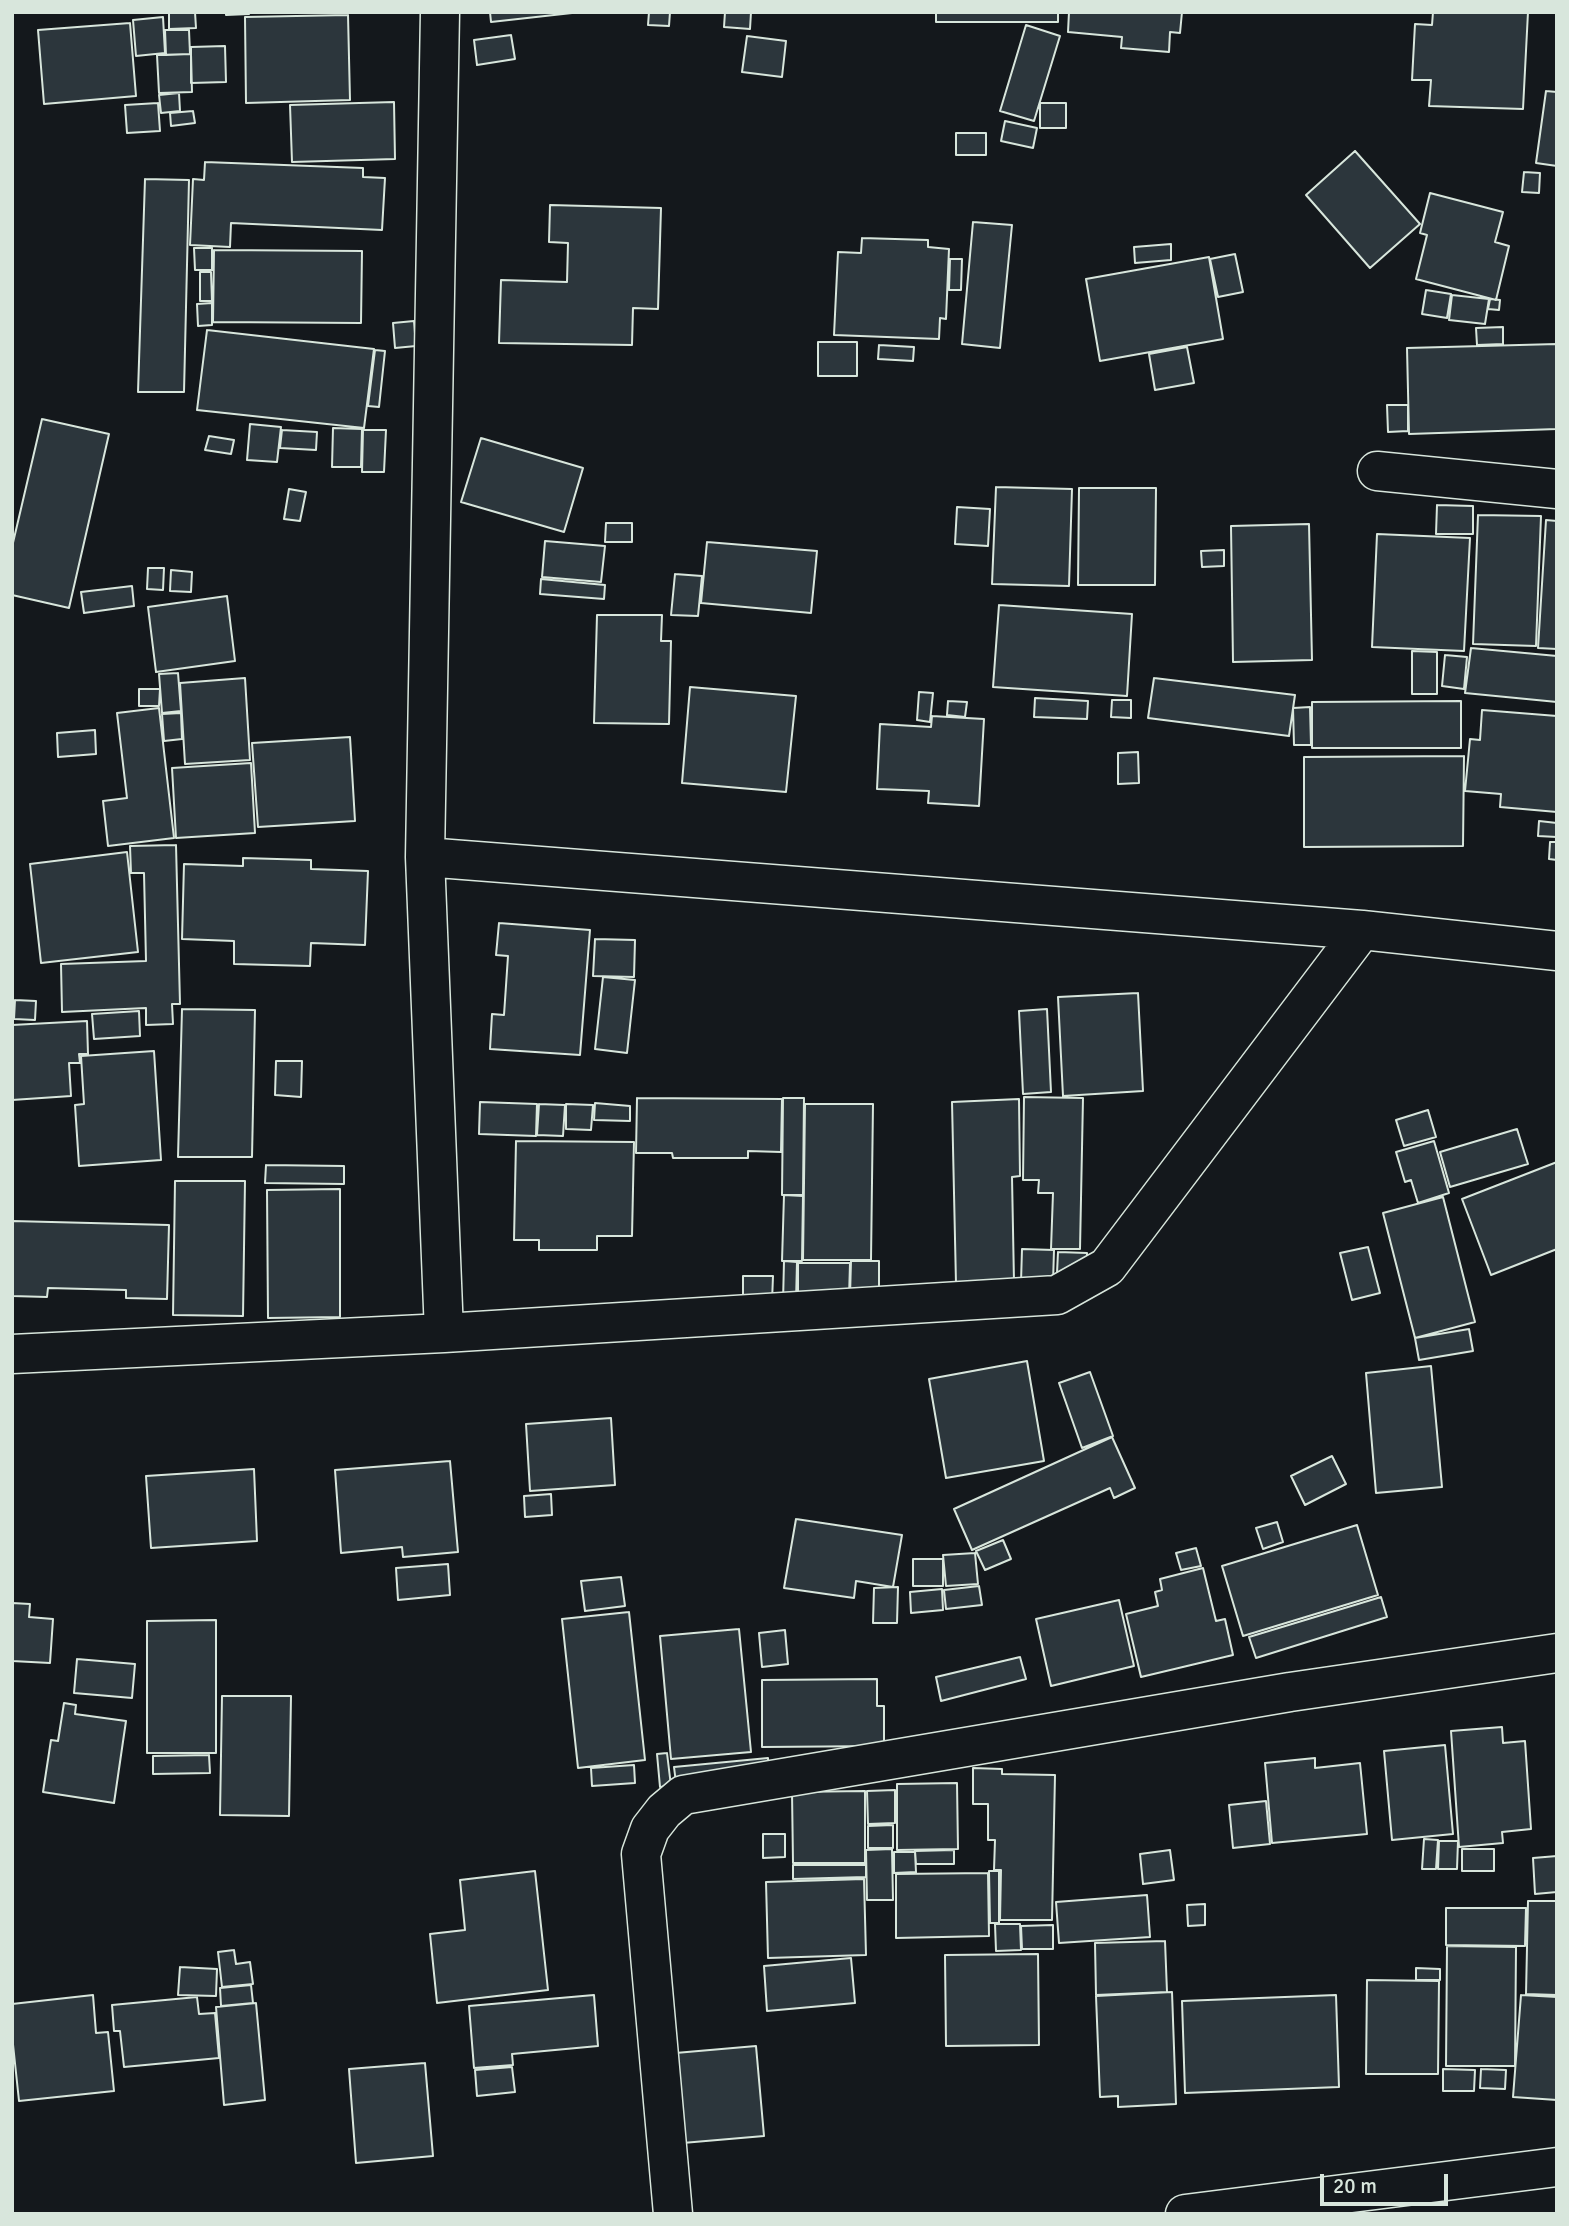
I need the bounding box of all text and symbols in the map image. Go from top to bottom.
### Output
scale bar [1324,2160,1452,2204]
text: 20 m [1333,2173,1377,2199]

